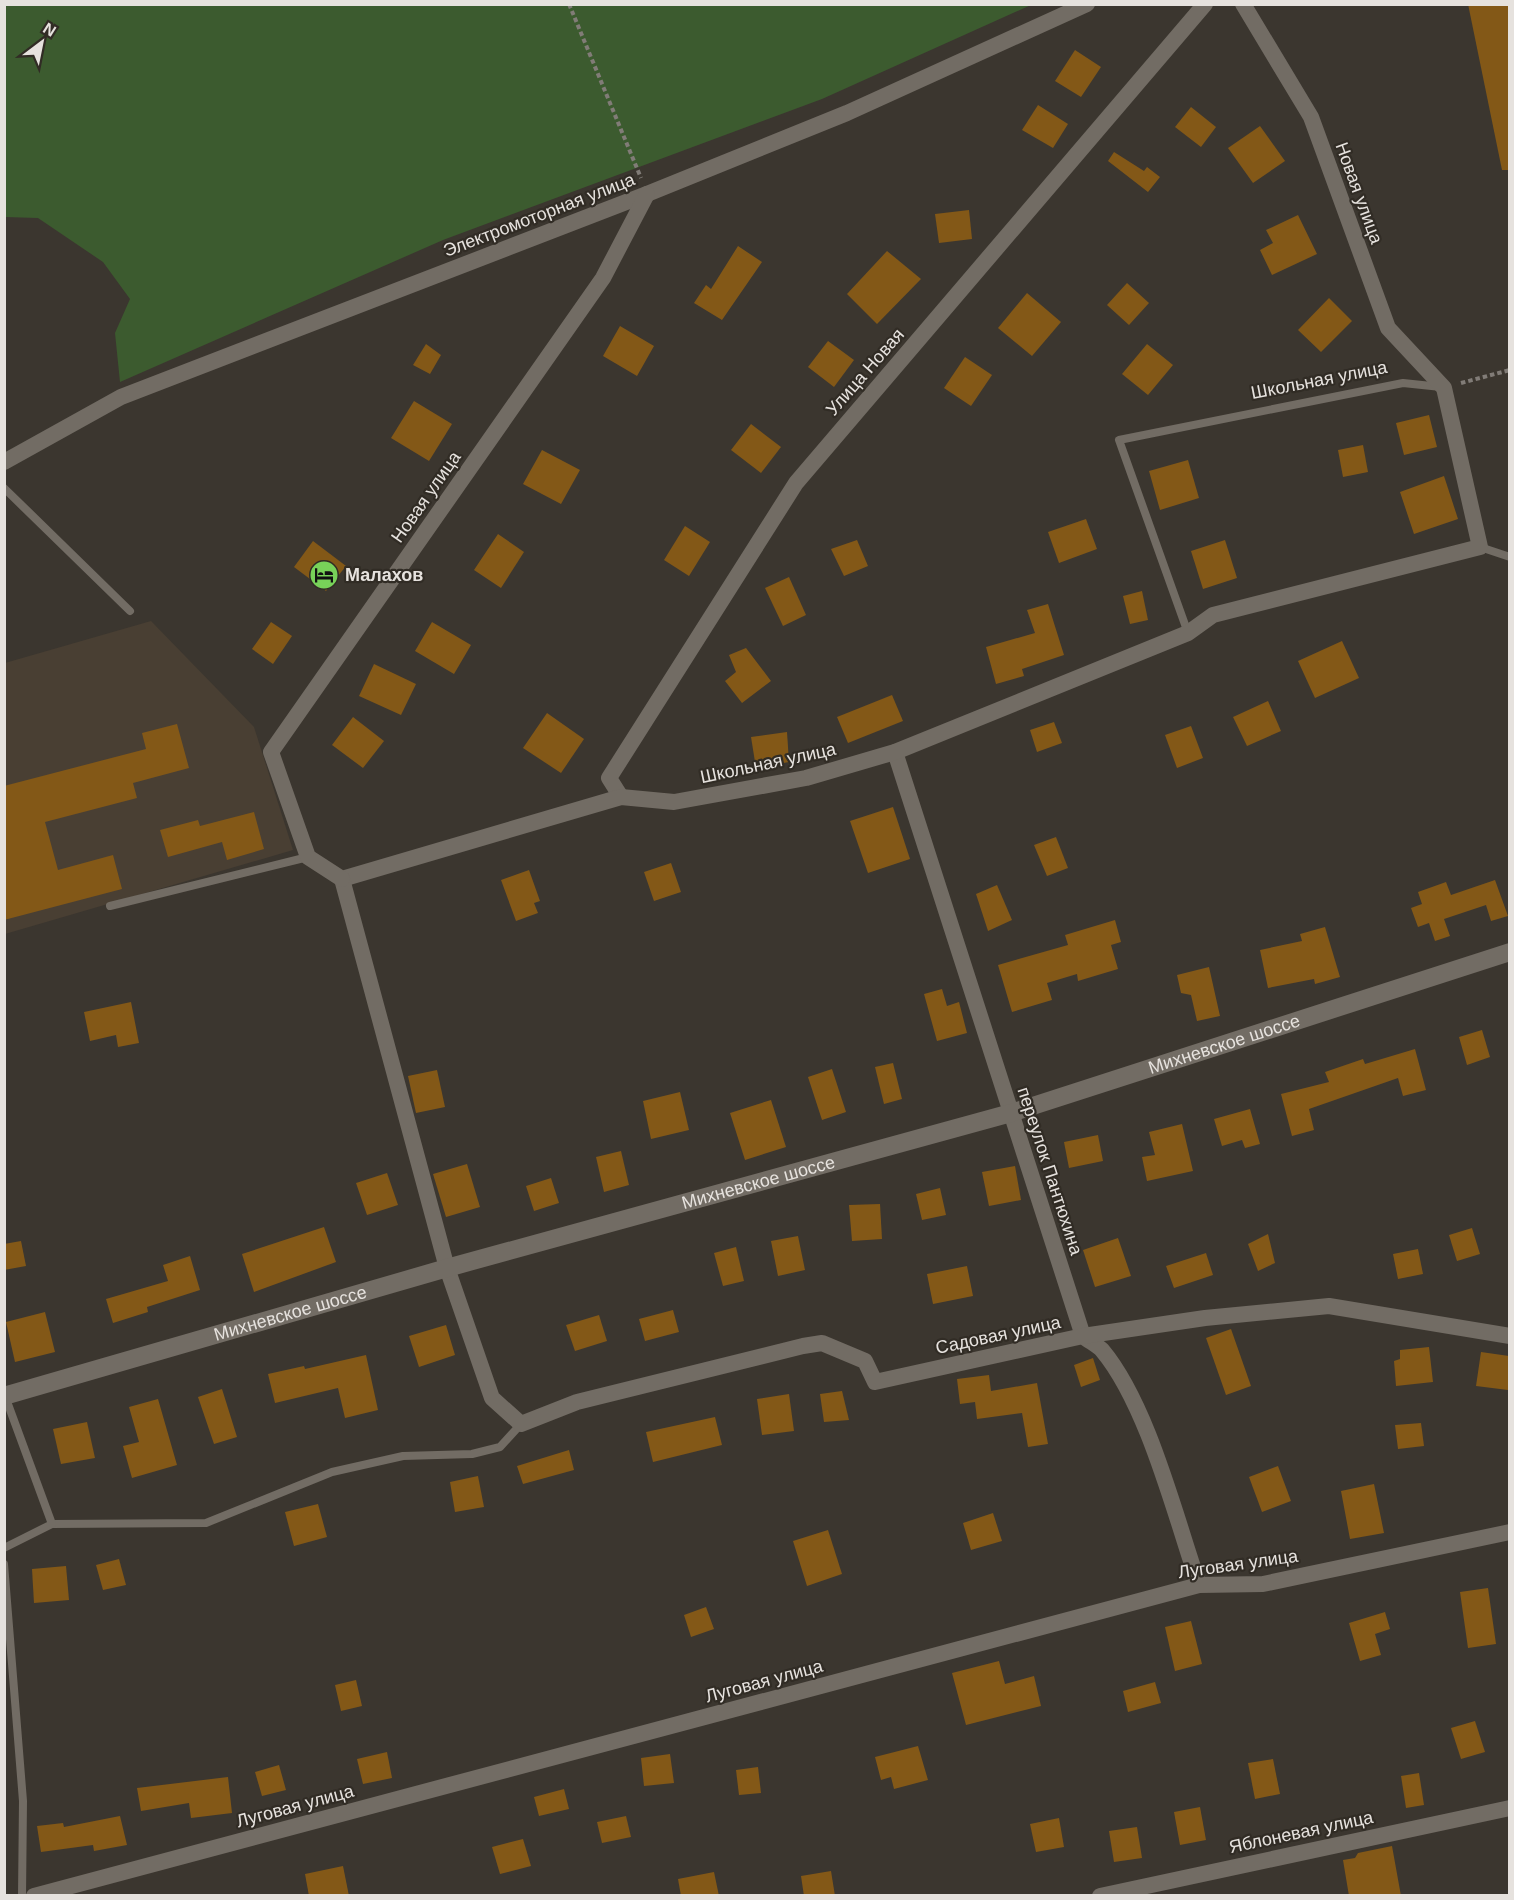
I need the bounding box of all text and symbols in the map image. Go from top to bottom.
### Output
north arrow [12,12,72,72]
text: N [40,19,59,40]
street label: Новая улица [1331,139,1387,247]
street label: Электромоторная улица [440,169,638,261]
street label: Улица Новая [822,325,908,419]
street label: Школьная улица [1249,357,1390,403]
street label: Новая улица [387,447,465,546]
hotel icon: Малахов [308,559,340,591]
place label: Малахов [345,565,423,585]
street label: Школьная улица [698,739,839,787]
street label: Михневское шоссе [1146,1010,1302,1078]
street label: переулок Пантюхина [1013,1085,1087,1258]
street label: Михневское шоссе [680,1152,837,1213]
street label: Михневское шоссе [212,1282,369,1345]
street label: Садовая улица [934,1312,1063,1358]
street label: Луговая улица [1177,1546,1300,1582]
street label: Луговая улица [703,1655,826,1706]
street label: Луговая улица [234,1780,357,1831]
street label: Яблоневая улица [1227,1807,1376,1857]

